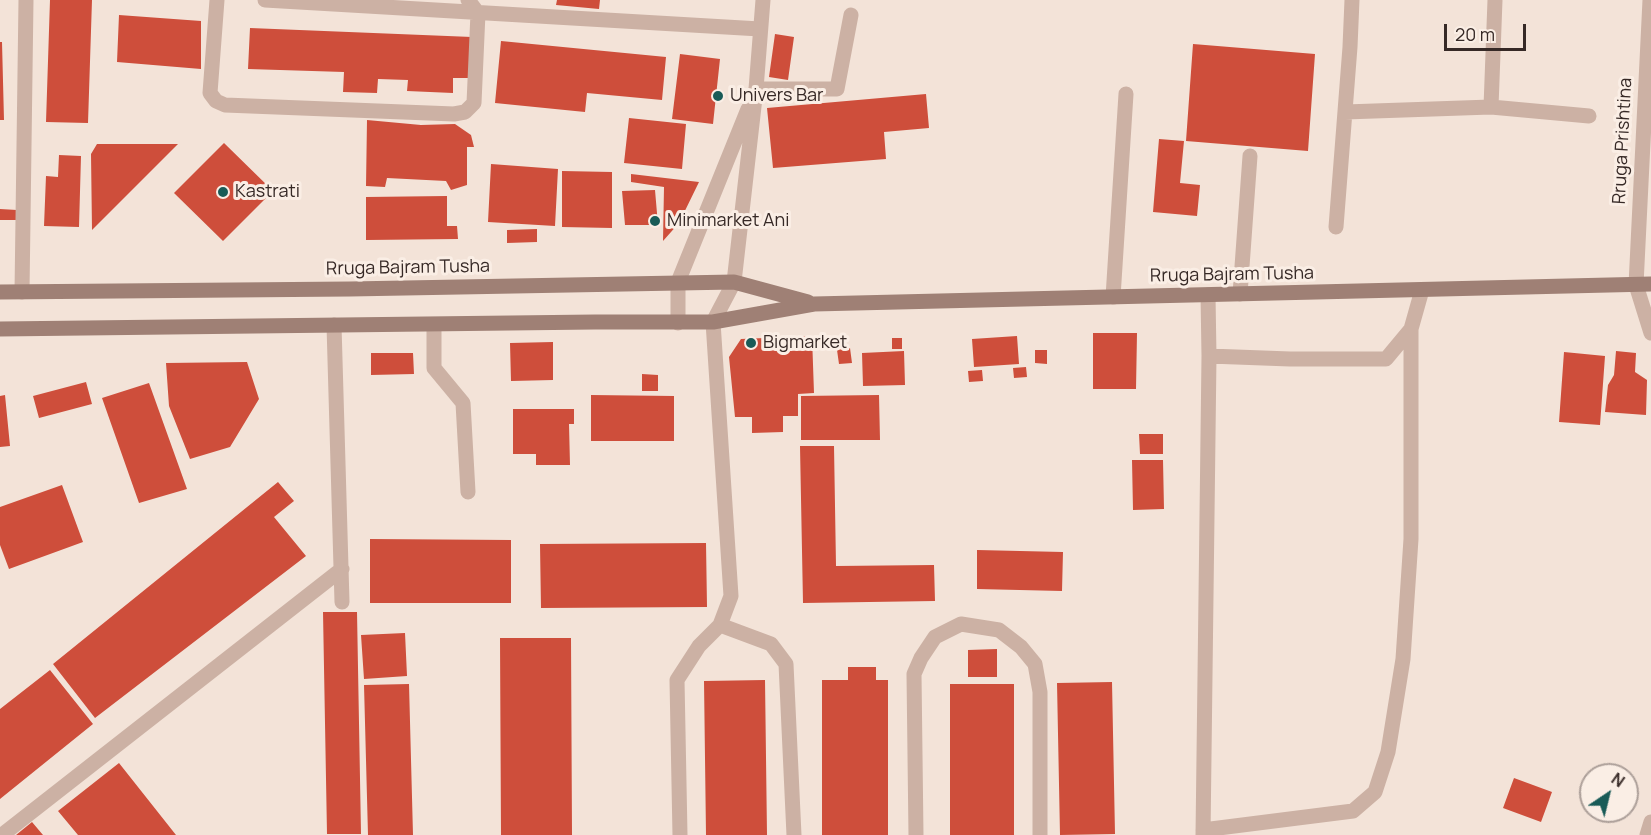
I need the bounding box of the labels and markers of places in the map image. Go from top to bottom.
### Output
place label: Univers Bar [730,85,824,107]
marker: Univers Bar [711,89,725,103]
place label: Kastrati [235,181,300,203]
marker: Kastrati [216,185,230,199]
place label: Minimarket Ani [667,210,789,232]
marker: Minimarket Ani [648,214,662,228]
place label: Bigmarket [763,332,847,354]
marker: Bigmarket [744,336,758,350]

